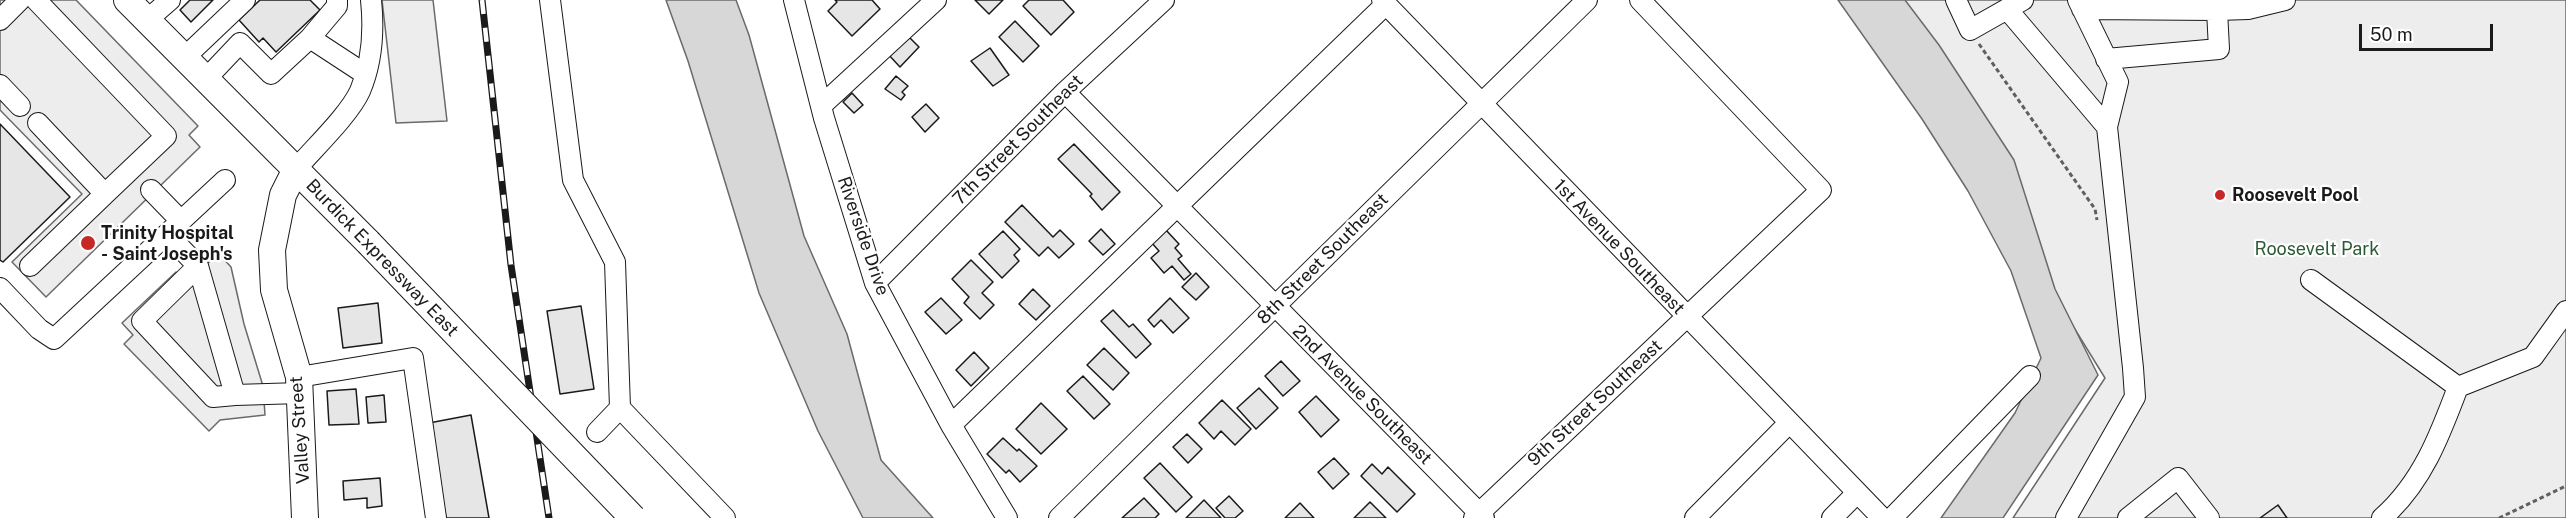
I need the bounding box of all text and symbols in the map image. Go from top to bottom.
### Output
scale bar [2362,12,2496,50]
text: 50 m [2370,24,2413,45]
street label: 7th Street Southeast [948,70,1088,210]
street label: Riverside Drive [833,174,893,298]
street label: Burdick Expressway East [301,175,463,341]
street label: 1st Avenue Southeast [1549,175,1689,319]
place label: Roosevelt Pool [2232,184,2359,206]
marker: Roosevelt Pool [2213,188,2227,202]
street label: 8th Street Southeast [1253,189,1393,329]
place label: Trinity Hospital - Saint Joseph's [101,222,234,264]
marker: Trinity Hospital - Saint Joseph's [79,234,97,252]
park label: Roosevelt Park [2255,238,2379,260]
street label: 2nd Avenue Southeast [1288,321,1436,469]
street label: 9th Street Southeast [1523,335,1667,471]
street label: Valley Street [285,375,315,485]

